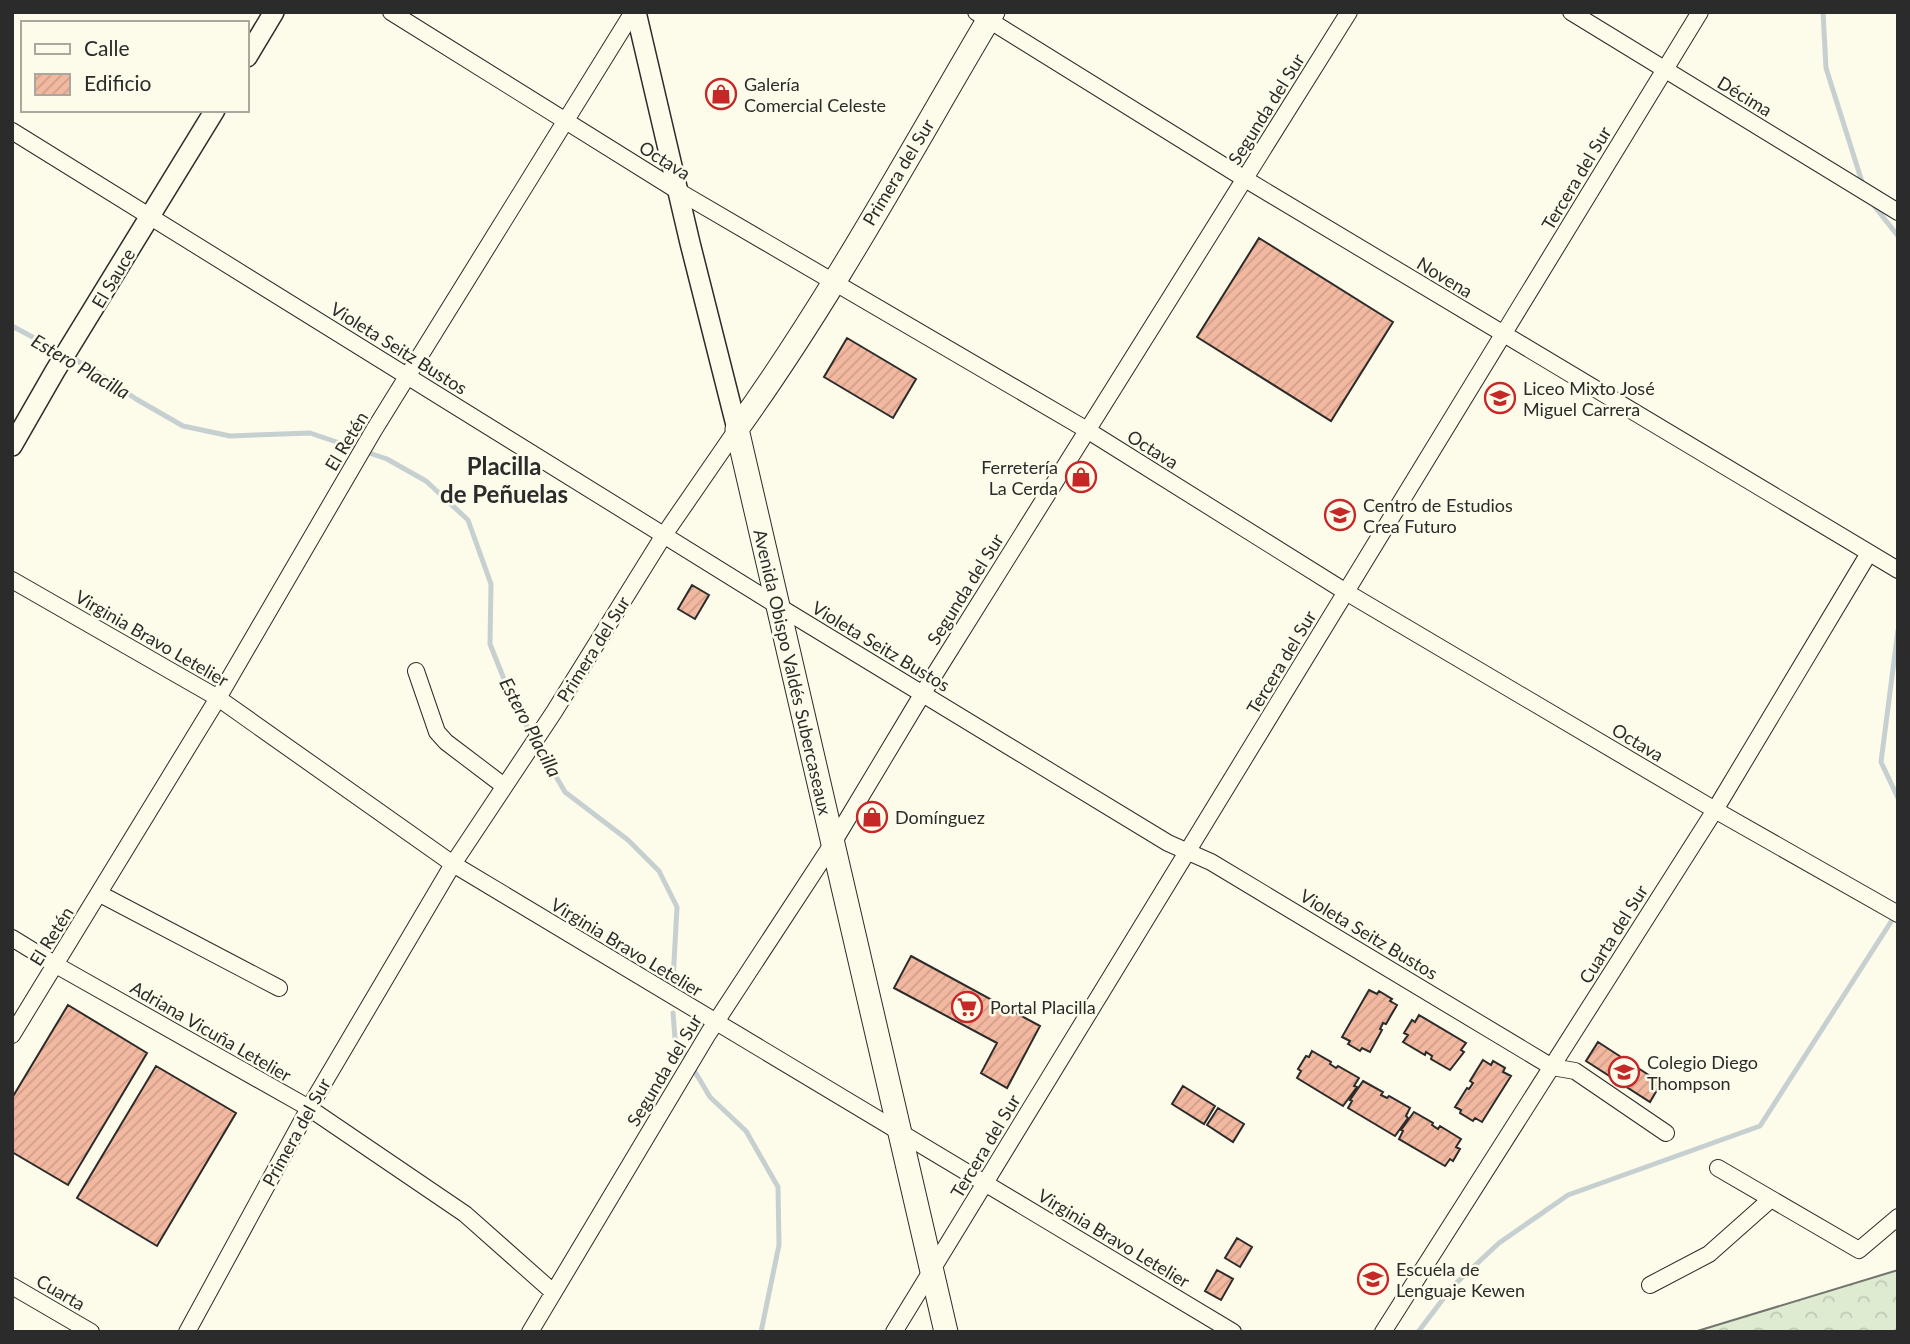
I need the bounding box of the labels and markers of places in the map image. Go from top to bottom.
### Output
place label: Galería Comercial Celeste [744,73,886,116]
shop icon: Galería Comercial Celeste [704,77,738,111]
place label: Liceo Mixto José Miguel Carrera [1523,377,1655,420]
school or university icon: Liceo Mixto José Miguel Carrera [1483,381,1517,415]
place label: Ferretería La Cerda [981,456,1058,499]
shop icon: Ferretería La Cerda [1064,460,1098,494]
place label: Centro de Estudios Crea Futuro [1363,494,1513,537]
school or university icon: Centro de Estudios Crea Futuro [1323,498,1357,532]
shop icon: Domínguez [855,800,889,834]
place label: Domínguez [895,806,985,828]
supermarket icon: Portal Placilla [950,990,984,1024]
place label: Portal Placilla [990,996,1096,1018]
place label: Colegio Diego Thompson [1647,1051,1758,1094]
school or university icon: Colegio Diego Thompson [1607,1055,1641,1089]
place label: Escuela de Lenguaje Kewen [1396,1258,1525,1301]
school or university icon: Escuela de Lenguaje Kewen [1356,1262,1390,1296]

